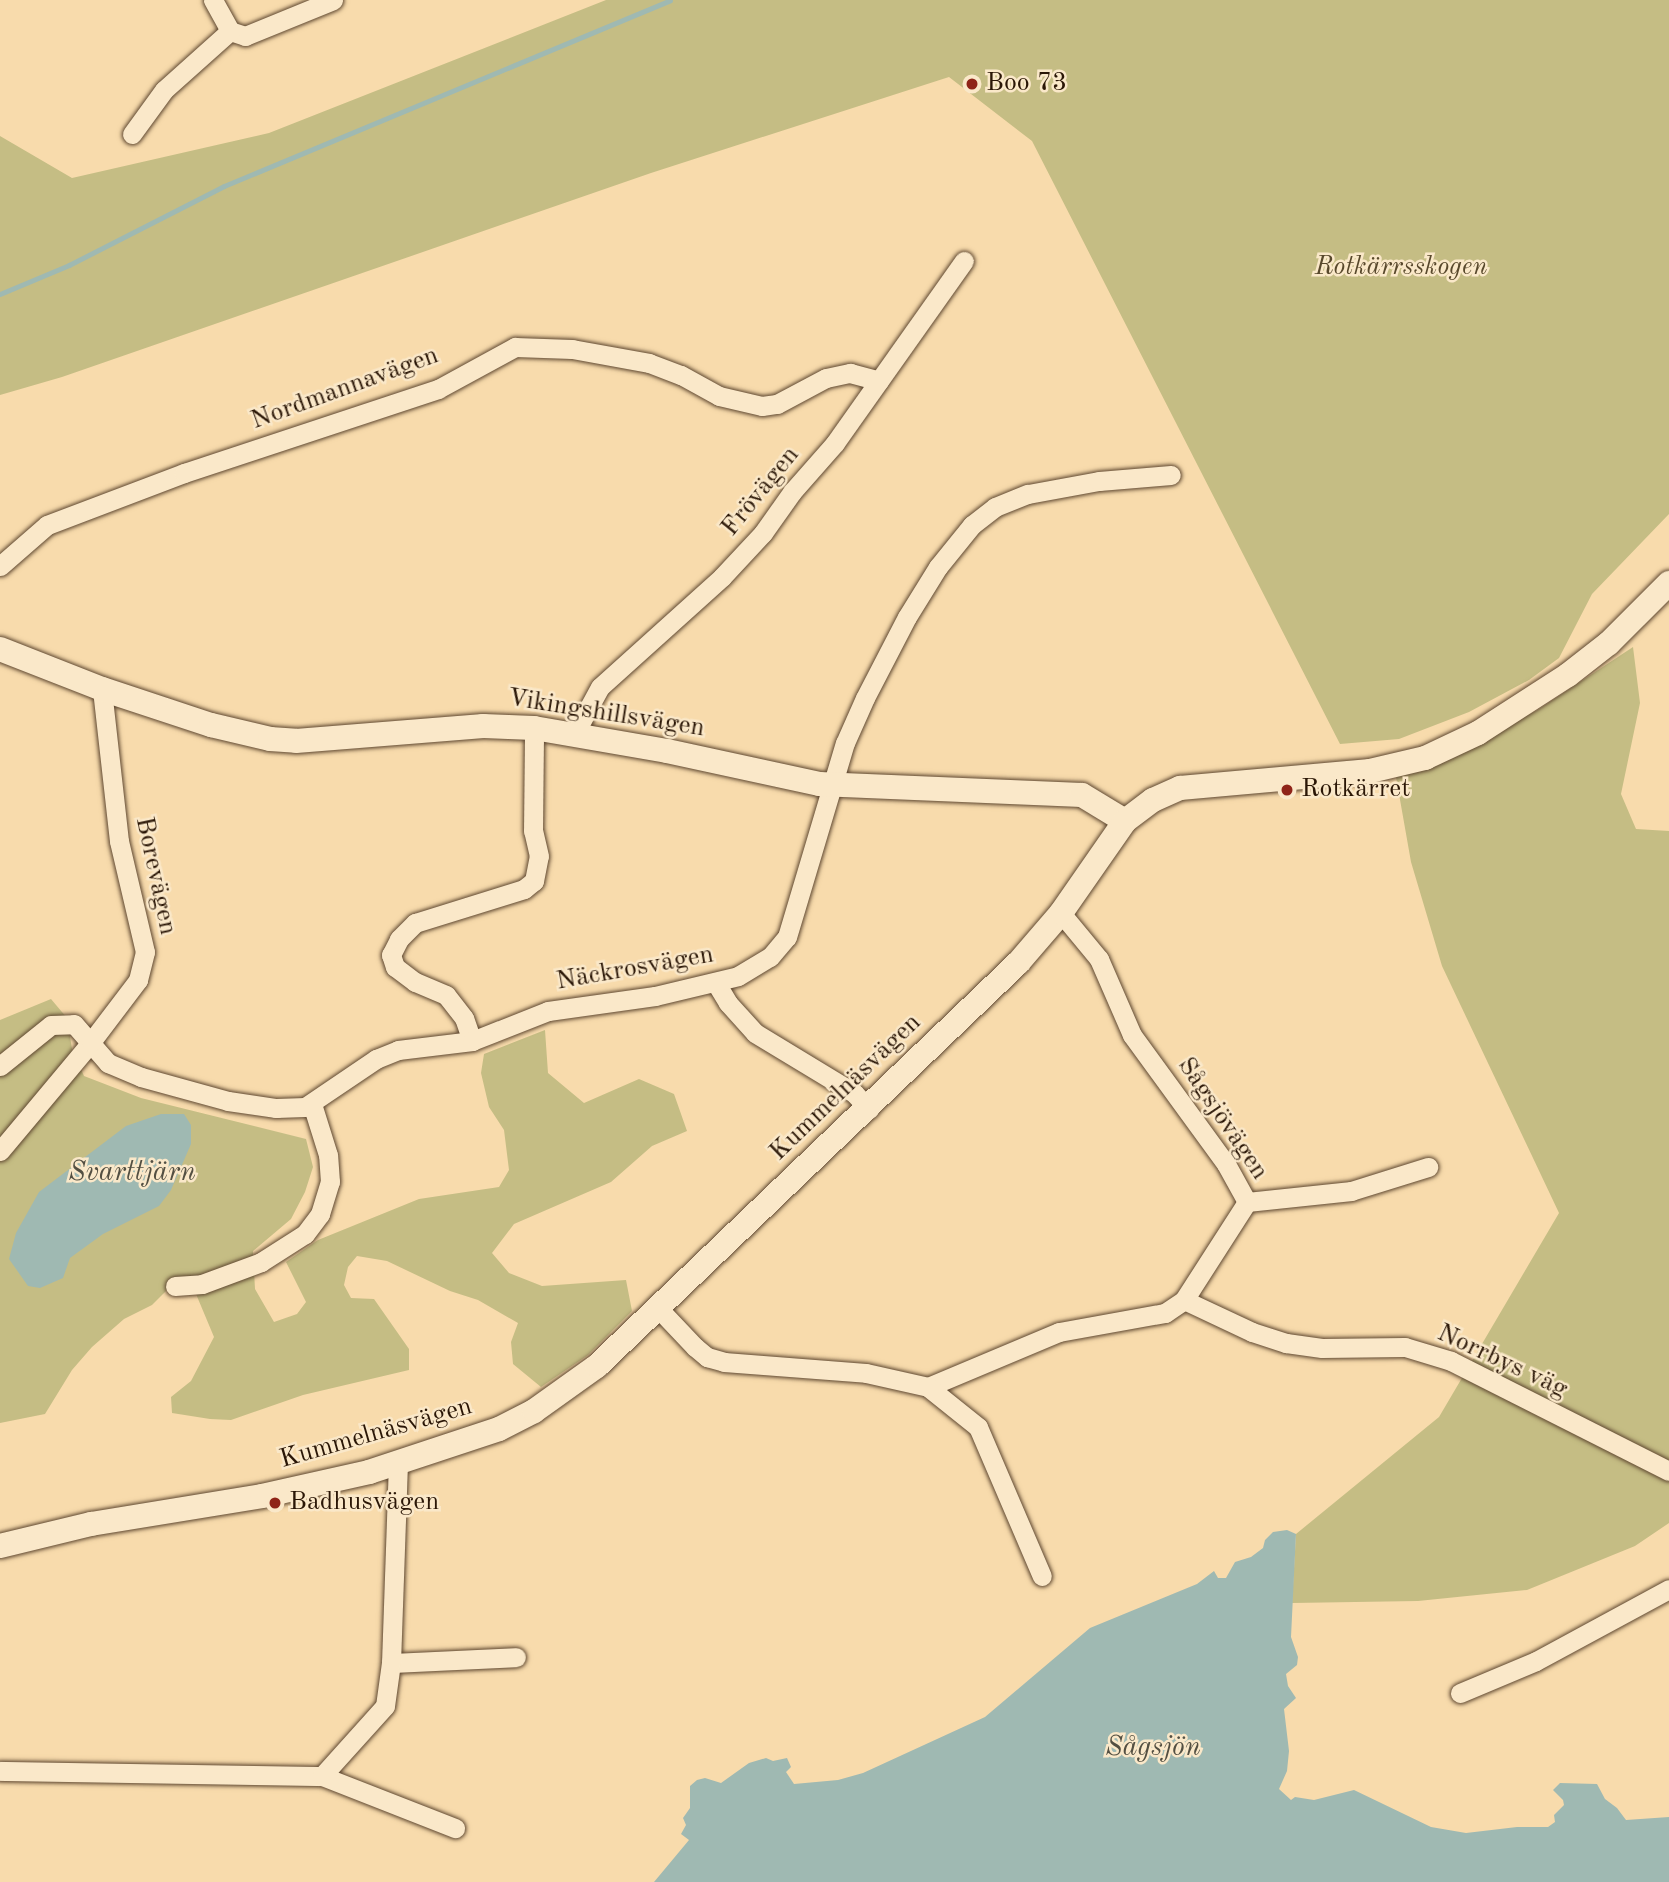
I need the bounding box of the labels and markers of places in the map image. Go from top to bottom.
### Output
place label: Boo 73 [986,68,1067,100]
marker: Boo 73 [964,76,980,92]
place label: Rotkärret [1301,774,1410,806]
marker: Rotkärret [1279,782,1295,798]
place label: Badhusvägen [289,1487,439,1519]
marker: Badhusvägen [267,1495,283,1511]

